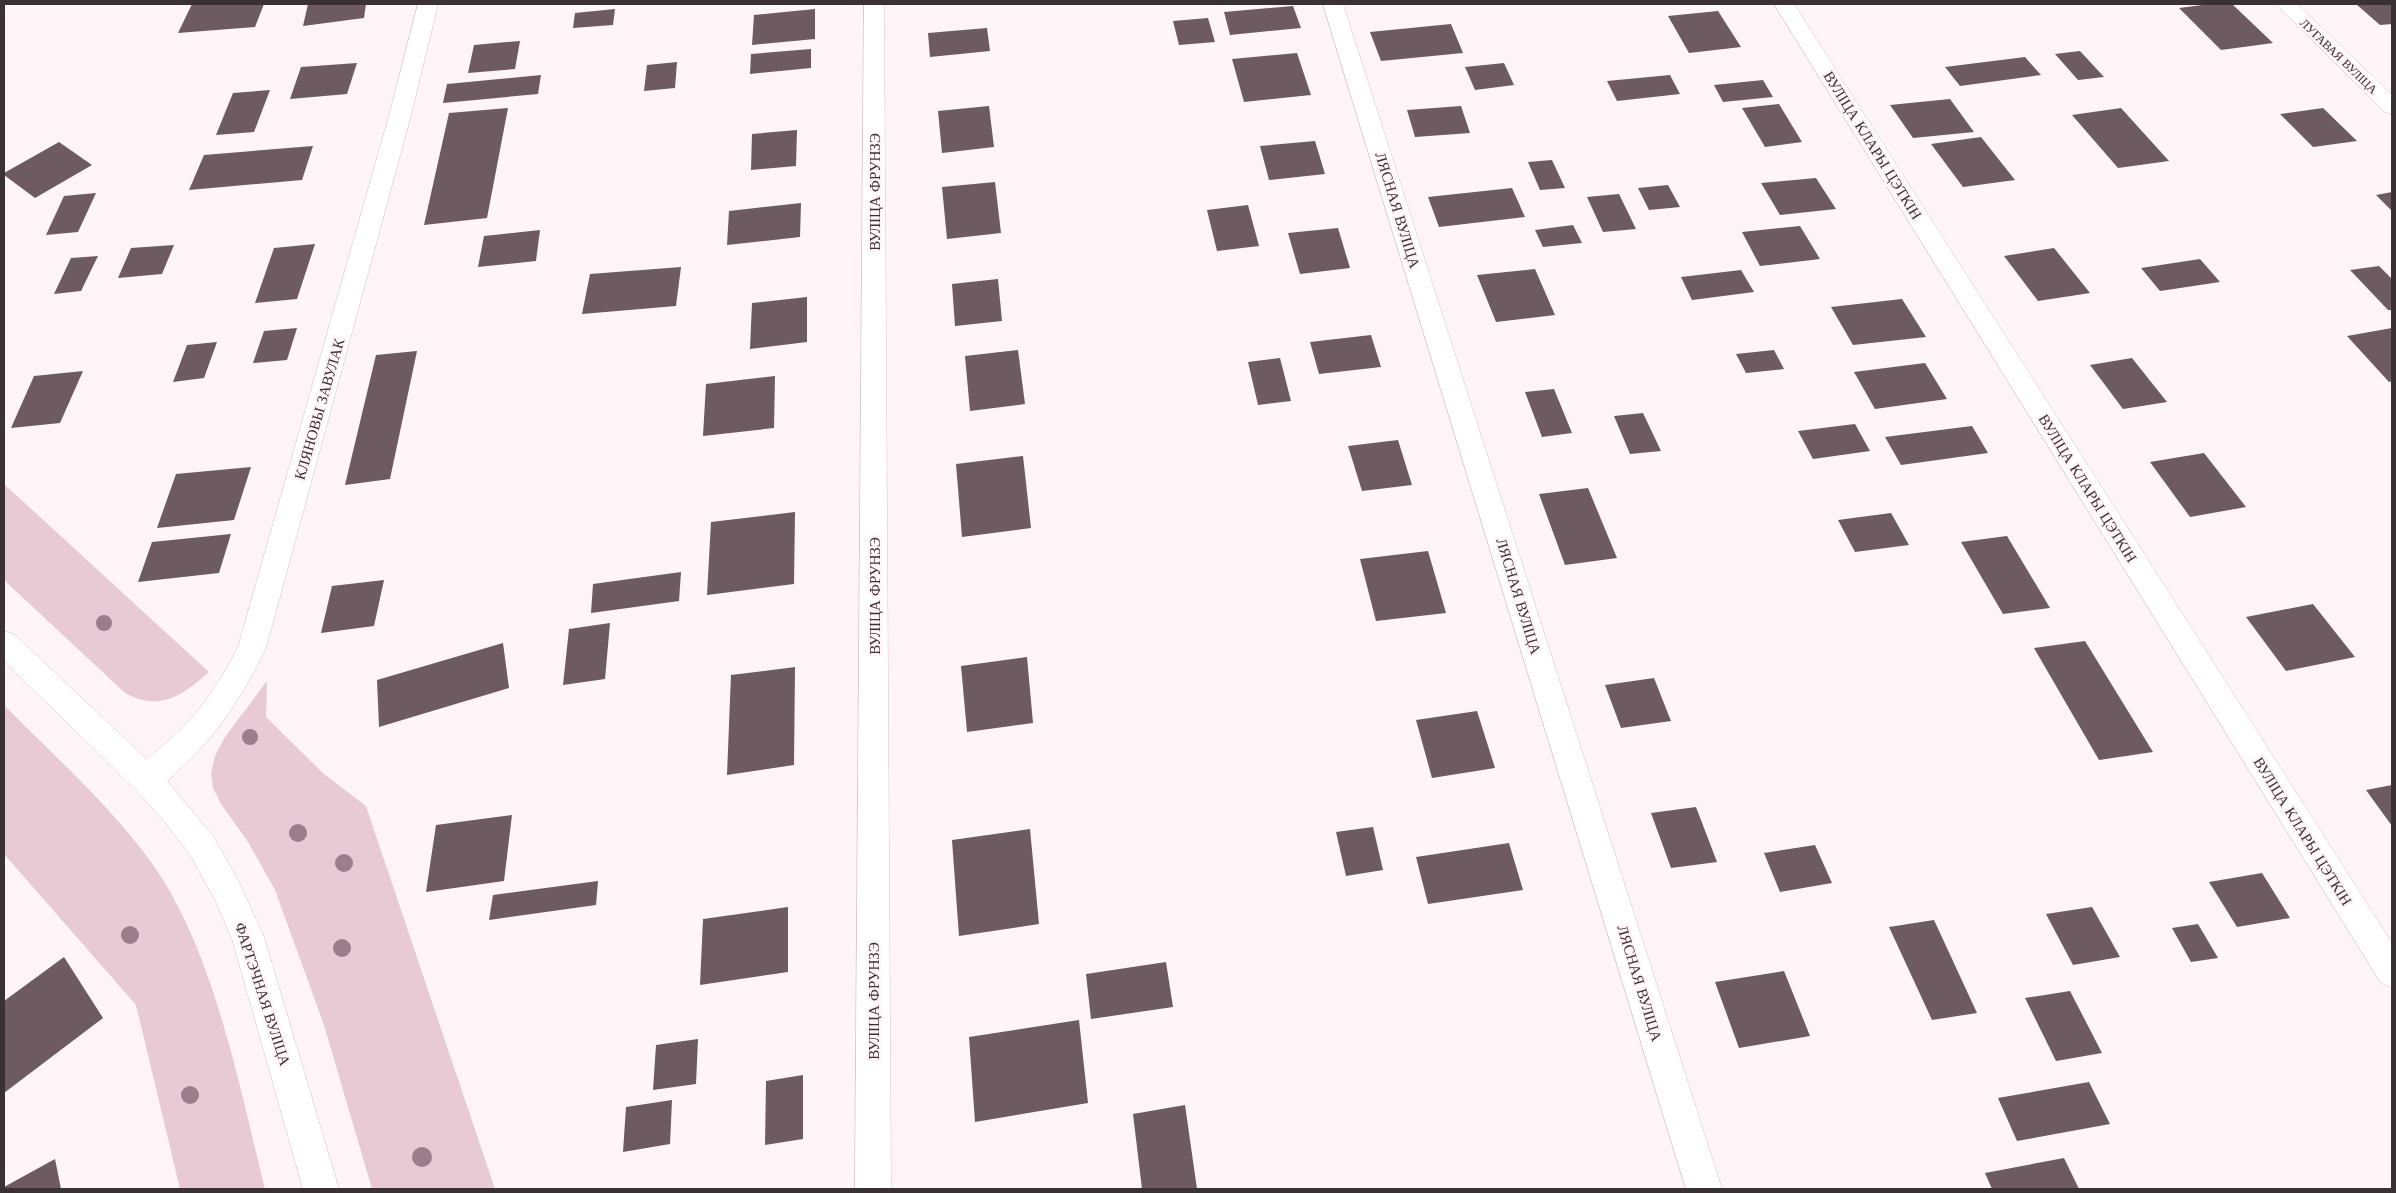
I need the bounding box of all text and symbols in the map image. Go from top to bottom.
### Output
street label: ЛУГАВАЯ ВУЛІЦА [2297,15,2381,97]
street label: ВУЛІЦА КЛАРЫ ЦЭТКІН [1820,67,1927,223]
street label: ВУЛІЦА ФРУНЗЭ [865,133,884,251]
street label: ЛЯСНАЯ ВУЛІЦА [1371,150,1425,271]
street label: КЛЯНОВЫ ЗАВУЛАК [290,335,349,482]
street label: ВУЛІЦА КЛАРЫ ЦЭТКІН [2035,410,2142,566]
street label: ЛЯСНАЯ ВУЛІЦА [1492,536,1546,657]
street label: ВУЛІЦА ФРУНЗЭ [865,537,884,655]
street label: ВУЛІЦА КЛАРЫ ЦЭТКІН [2250,753,2357,909]
street label: ФАРТЭЧНАЯ ВУЛІЦА [231,920,295,1068]
street label: ЛЯСНАЯ ВУЛІЦА [1613,923,1667,1044]
street label: ВУЛІЦА ФРУНЗЭ [864,942,883,1060]

